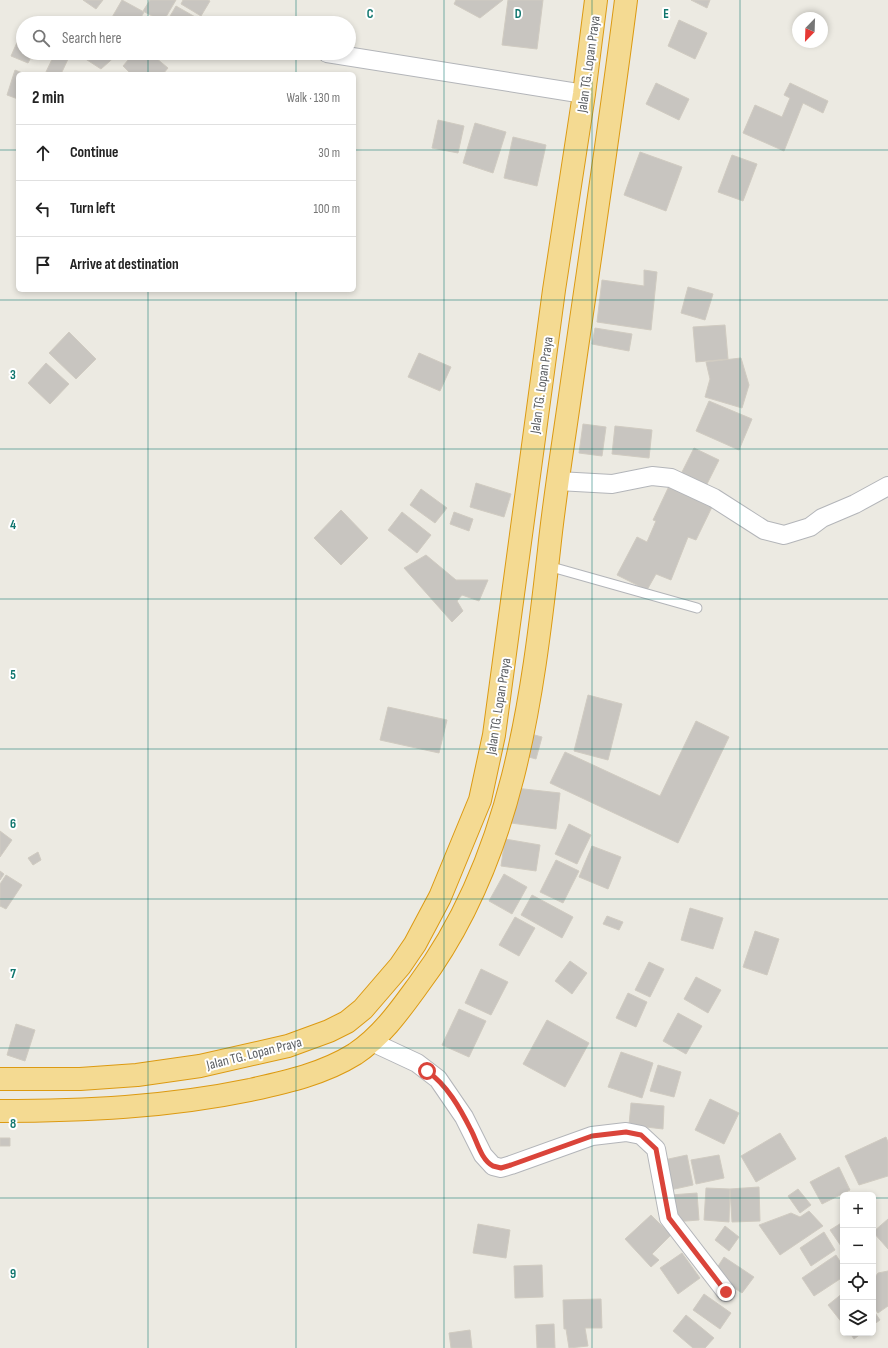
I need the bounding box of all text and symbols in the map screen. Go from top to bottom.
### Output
text: C [367,6,374,22]
text: D [515,6,522,22]
text: E [663,6,669,22]
north arrow [792,12,828,48]
street label: Jalan TG. Lopan Praya [573,15,604,115]
search box [16,16,356,60]
icon: search [30,27,52,49]
text: Search here [62,29,122,48]
text: 2 min [32,88,64,108]
text: Walk · 130 m [287,90,340,106]
icon: ahead [32,142,54,164]
text: Continue [70,143,119,162]
text: 30 m [318,145,340,161]
icon: left [32,198,54,220]
text: Turn left [70,199,115,218]
text: 100 m [313,201,340,217]
icon: arrive [32,254,54,276]
text: Arrive at destination [70,255,179,274]
street label: Jalan TG. Lopan Praya [526,336,557,436]
text: 3 [10,367,16,383]
text: 4 [10,517,16,533]
street label: Jalan TG. Lopan Praya [482,657,515,757]
text: 5 [10,667,16,683]
text: 6 [10,816,16,832]
text: 7 [10,966,16,982]
street label: Jalan TG. Lopan Praya [204,1033,304,1074]
route start [418,1062,436,1080]
text: 8 [10,1116,16,1132]
map controls [840,1192,876,1336]
button: + [840,1192,876,1228]
button: − [840,1228,876,1264]
button: locate [840,1264,876,1300]
text: 9 [10,1266,16,1282]
route end [717,1283,735,1301]
button: layers [840,1300,876,1336]

